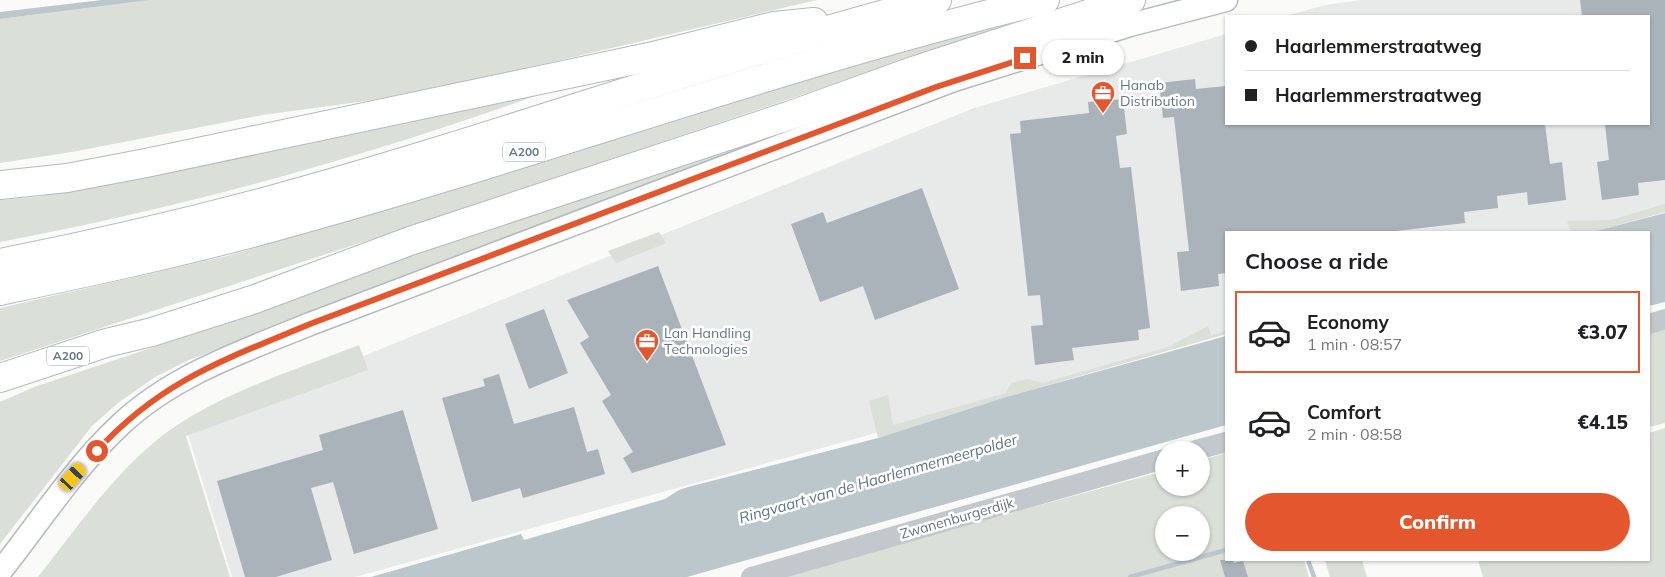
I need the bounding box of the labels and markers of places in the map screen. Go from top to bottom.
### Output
place label: Hanab Distribution [1120,76,1195,110]
office icon: Hanab Distribution [1090,80,1116,114]
place label: Lan Handling Technologies [664,324,751,358]
office icon: Lan Handling Technologies [634,328,660,362]

